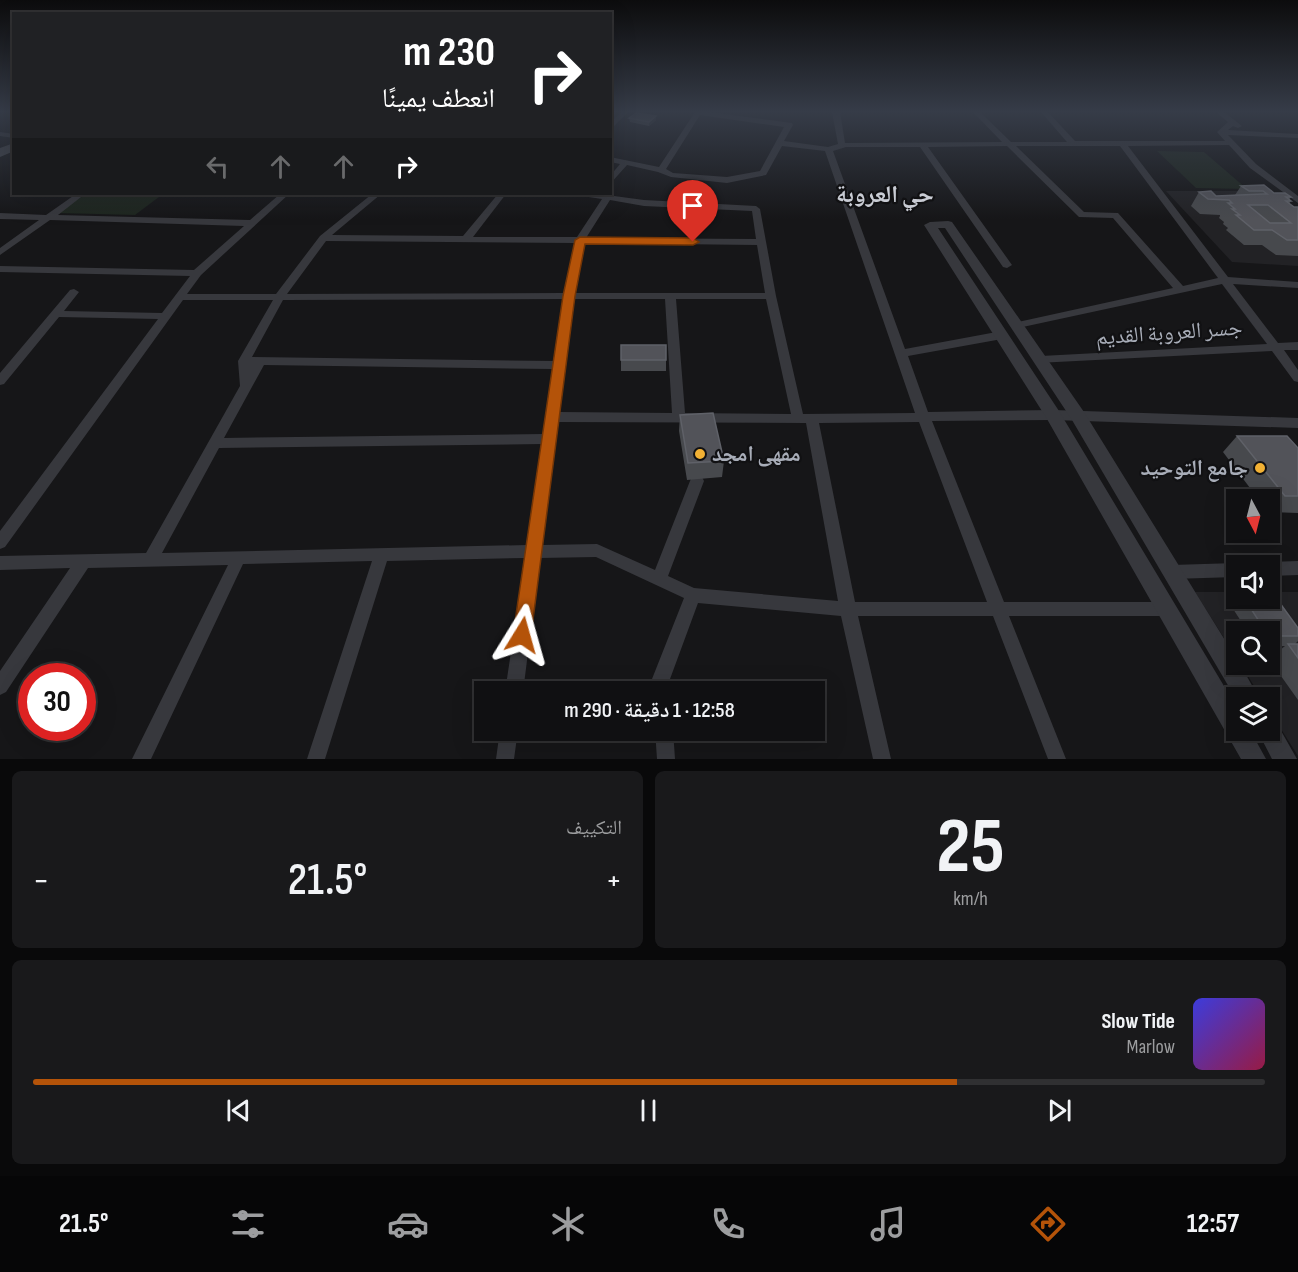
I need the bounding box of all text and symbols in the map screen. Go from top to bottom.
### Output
text: 230 m [403,27,495,78]
icon: right [516,36,594,114]
text: انعطف يمينًا [382,83,495,115]
icon: left [201,150,234,183]
icon: ahead [264,150,297,183]
icon: ahead [327,150,360,183]
icon: right [390,150,423,183]
pin [667,180,718,242]
district label: حي العروبة [836,180,934,212]
icon: arrive [676,189,709,222]
street label: جسر العروبة القديم [1095,314,1243,352]
place label: مقهى امجد [712,441,801,468]
marker: مقهى امجد [693,447,707,461]
place label: جامع التوحيد [1141,455,1248,482]
marker: جامع التوحيد [1253,461,1267,475]
north arrow [1226,489,1280,543]
map controls [1226,489,1280,741]
button: sound [1226,555,1280,609]
position arrow [490,603,554,667]
button: search [1226,621,1280,675]
speed limit sign: 30 [18,663,96,741]
button: layers [1226,687,1280,741]
text: 12:58 · 1 دقيقة · 290 m [564,697,735,724]
text: 25 [936,801,1005,894]
text: التكييف [566,816,622,840]
text: 21.5° [288,853,367,908]
text: − [33,861,49,901]
text: + [606,861,622,901]
text: km/h [953,887,988,911]
text: Slow Tide [1101,1008,1175,1035]
text: Marlow [1127,1035,1175,1059]
icon: previous [222,1094,255,1127]
icon: pause [632,1094,665,1127]
icon: next [1043,1094,1076,1127]
icon: filters [227,1203,269,1245]
icon: car [387,1203,429,1245]
icon: climate [547,1203,589,1245]
icon: phone [707,1203,749,1245]
icon: music [867,1203,909,1245]
icon: directions [1027,1203,1069,1245]
text: 21.5° [59,1208,109,1240]
text: 12:57 [1187,1208,1239,1240]

